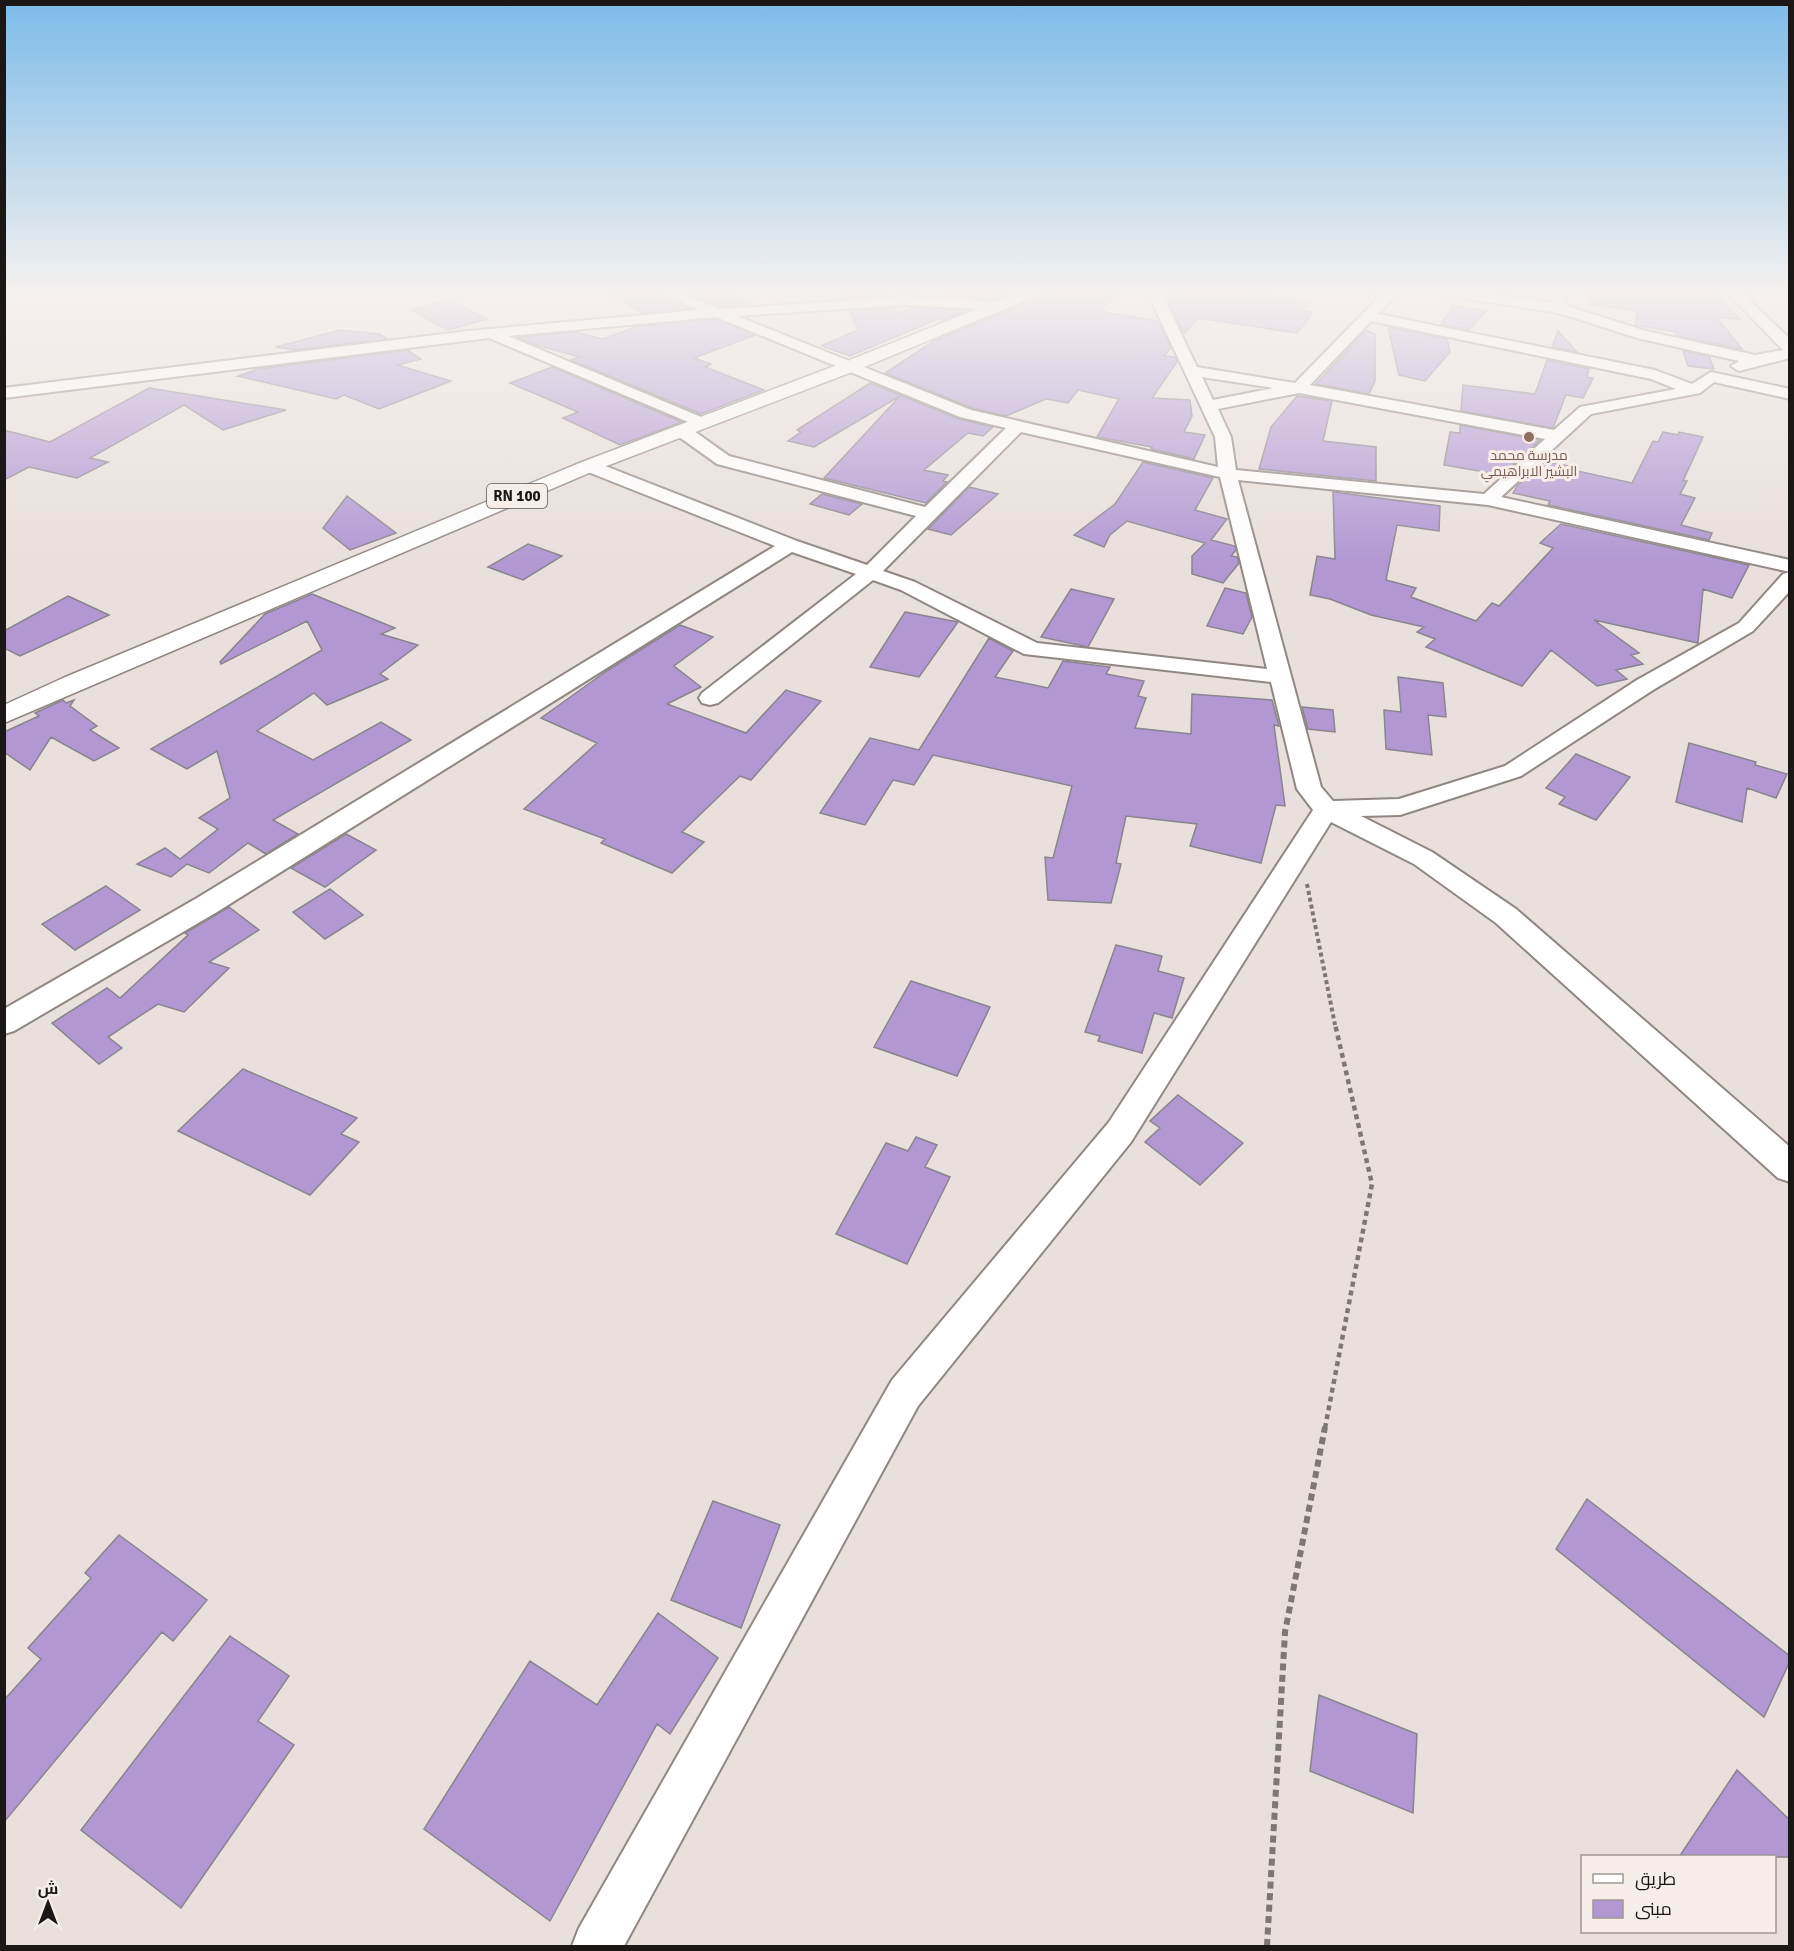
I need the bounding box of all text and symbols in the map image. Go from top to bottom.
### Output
marker: مدرسة محمد البشير الابراهيمي [1522,430,1536,444]
place label: مدرسة محمد البشير الابراهيمي [1481,447,1577,483]
road number: RN 100 [487,484,547,508]
legend [1581,1855,1776,1933]
text: طريق [1635,1868,1676,1891]
north arrow [18,1873,78,1933]
text: ش [38,1879,58,1899]
text: مبنى [1635,1898,1672,1920]

